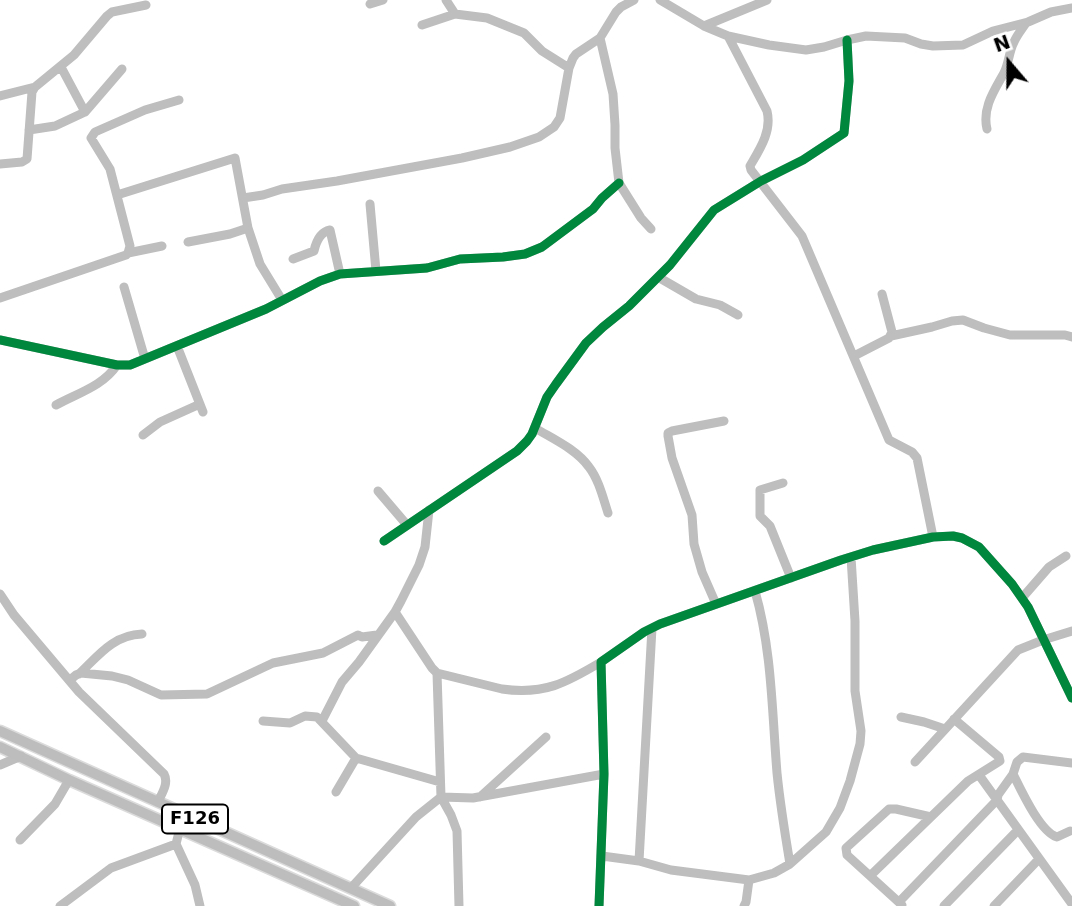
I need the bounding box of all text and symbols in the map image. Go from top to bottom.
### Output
north arrow [974,28,1044,98]
text: N [991,30,1013,56]
road number: F126 [162,804,228,834]

